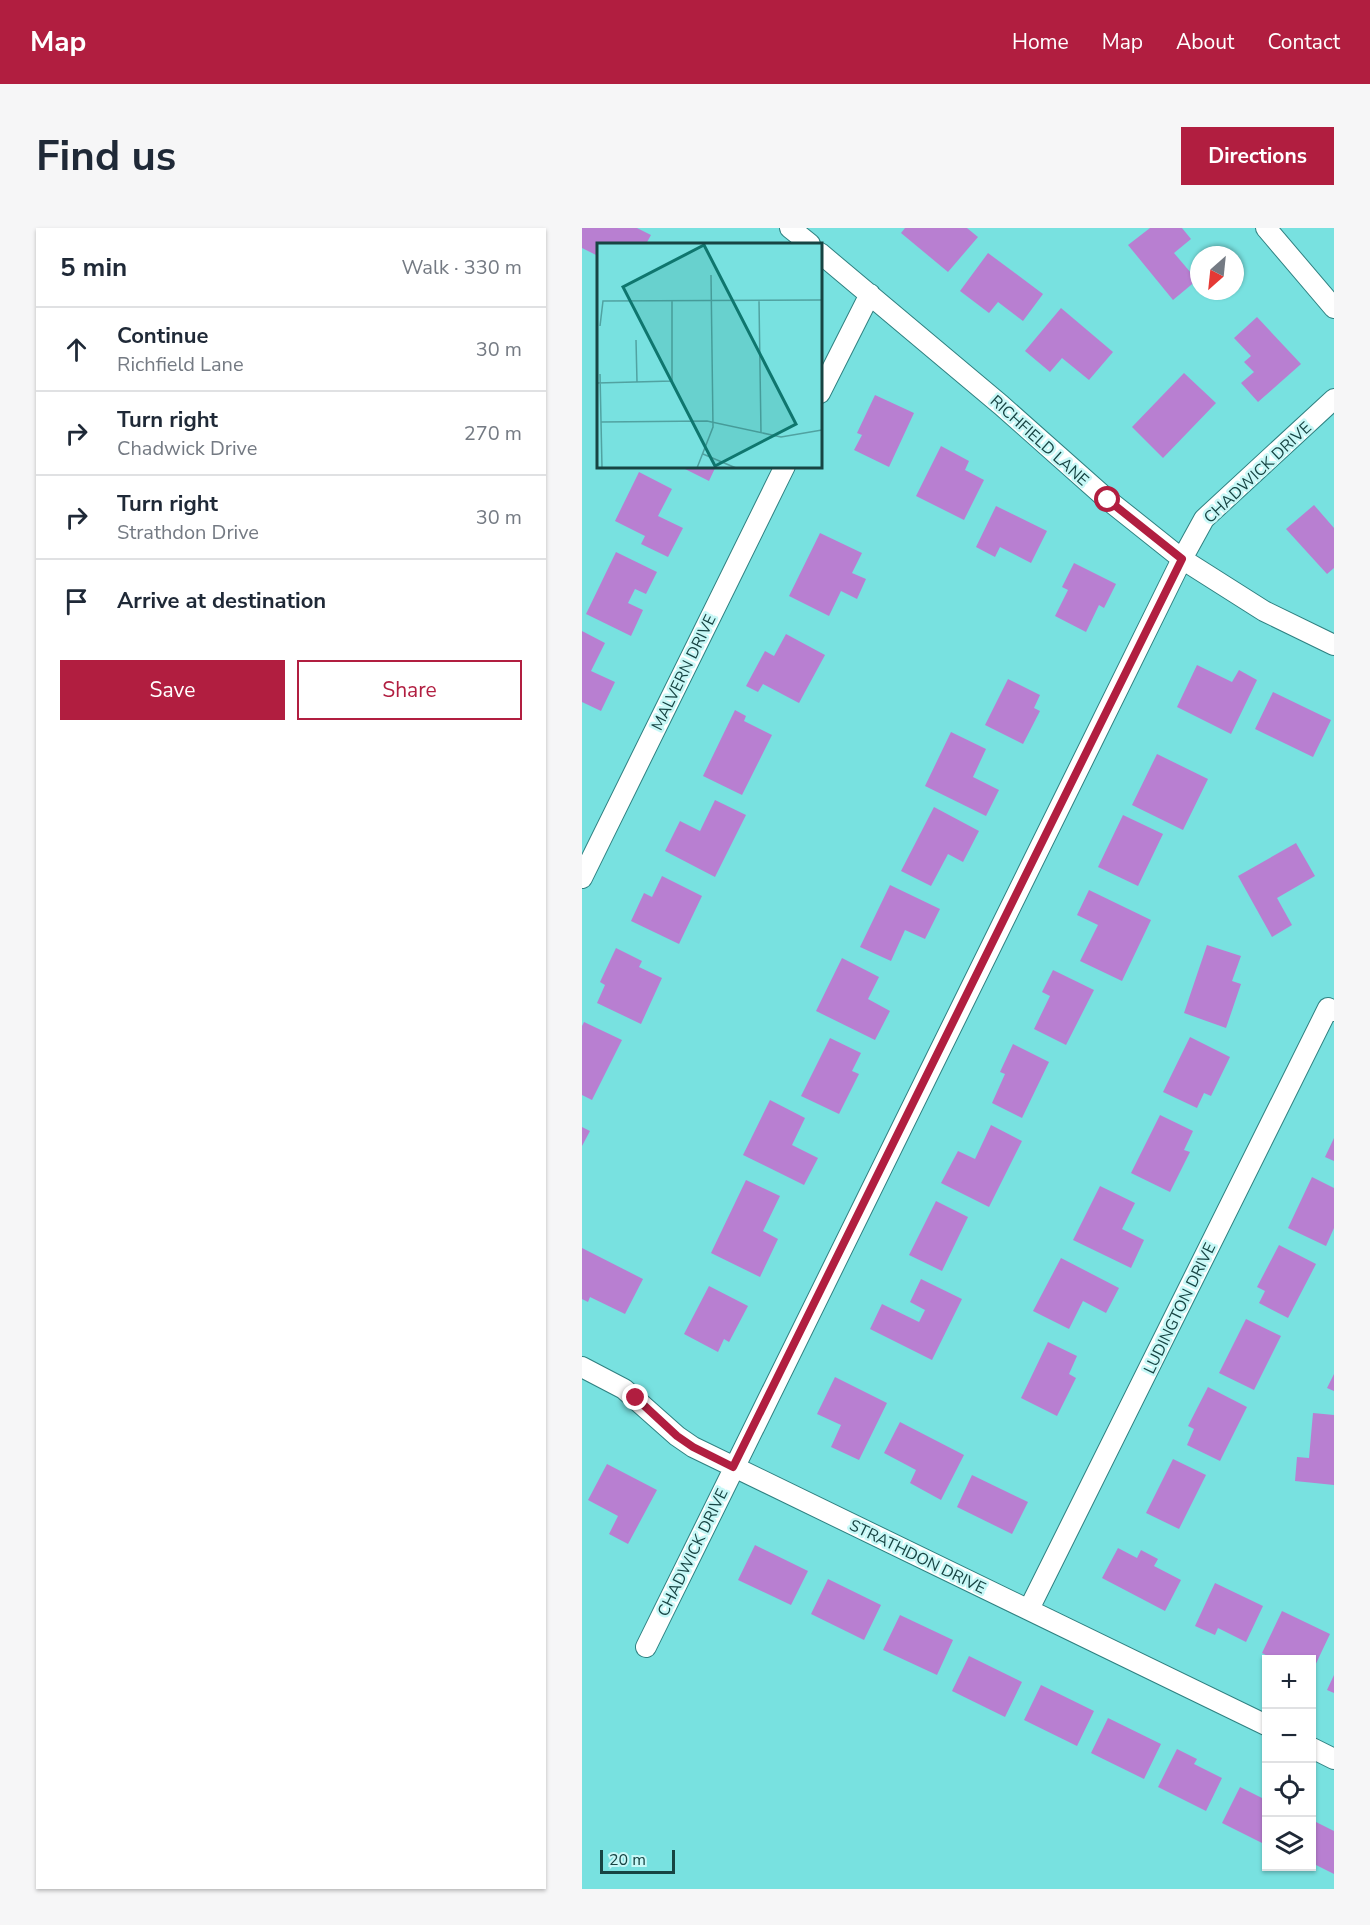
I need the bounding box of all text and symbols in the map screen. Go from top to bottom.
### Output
text: Map [30,23,86,61]
text: Home [1012,28,1069,56]
text: Map [1102,28,1143,56]
text: About [1176,28,1234,56]
text: Contact [1267,28,1340,56]
button: Directions [1181,127,1334,185]
text: Find us [36,128,176,185]
inset map [597,243,822,468]
north arrow [1190,246,1244,300]
text: 5 min [60,250,127,285]
text: Walk · 330 m [402,254,522,281]
text: Continue [117,321,208,351]
icon: ahead [60,333,93,366]
text: 30 m [476,336,522,363]
text: Richfield Lane [117,351,244,378]
street label: RICHFIELD LANE [985,390,1093,491]
text: Turn right [117,405,218,435]
icon: right [60,417,93,450]
street label: CHADWICK DRIVE [1199,417,1316,528]
text: 270 m [464,420,522,447]
text: Chadwick Drive [117,435,257,462]
route start [1094,486,1120,512]
text: Turn right [117,489,218,519]
icon: right [60,501,93,534]
text: 30 m [476,504,522,531]
text: Strathdon Drive [117,519,259,546]
icon: arrive [60,585,93,618]
text: Arrive at destination [117,586,326,616]
street label: MALVERN DRIVE [646,611,722,734]
button: Save [60,660,285,720]
button: Share [297,660,522,720]
street label: LUDINGTON DRIVE [1139,1239,1221,1378]
route end [622,1384,648,1410]
street label: CHADWICK DRIVE [652,1485,733,1620]
street label: STRATHDON DRIVE [846,1514,989,1599]
map controls [1262,1655,1316,1871]
button: + [1262,1655,1316,1709]
button: − [1262,1709,1316,1763]
button: locate [1262,1763,1316,1817]
button: layers [1262,1817,1316,1871]
scale bar [600,1847,675,1874]
text: 20 m [609,1849,646,1871]

